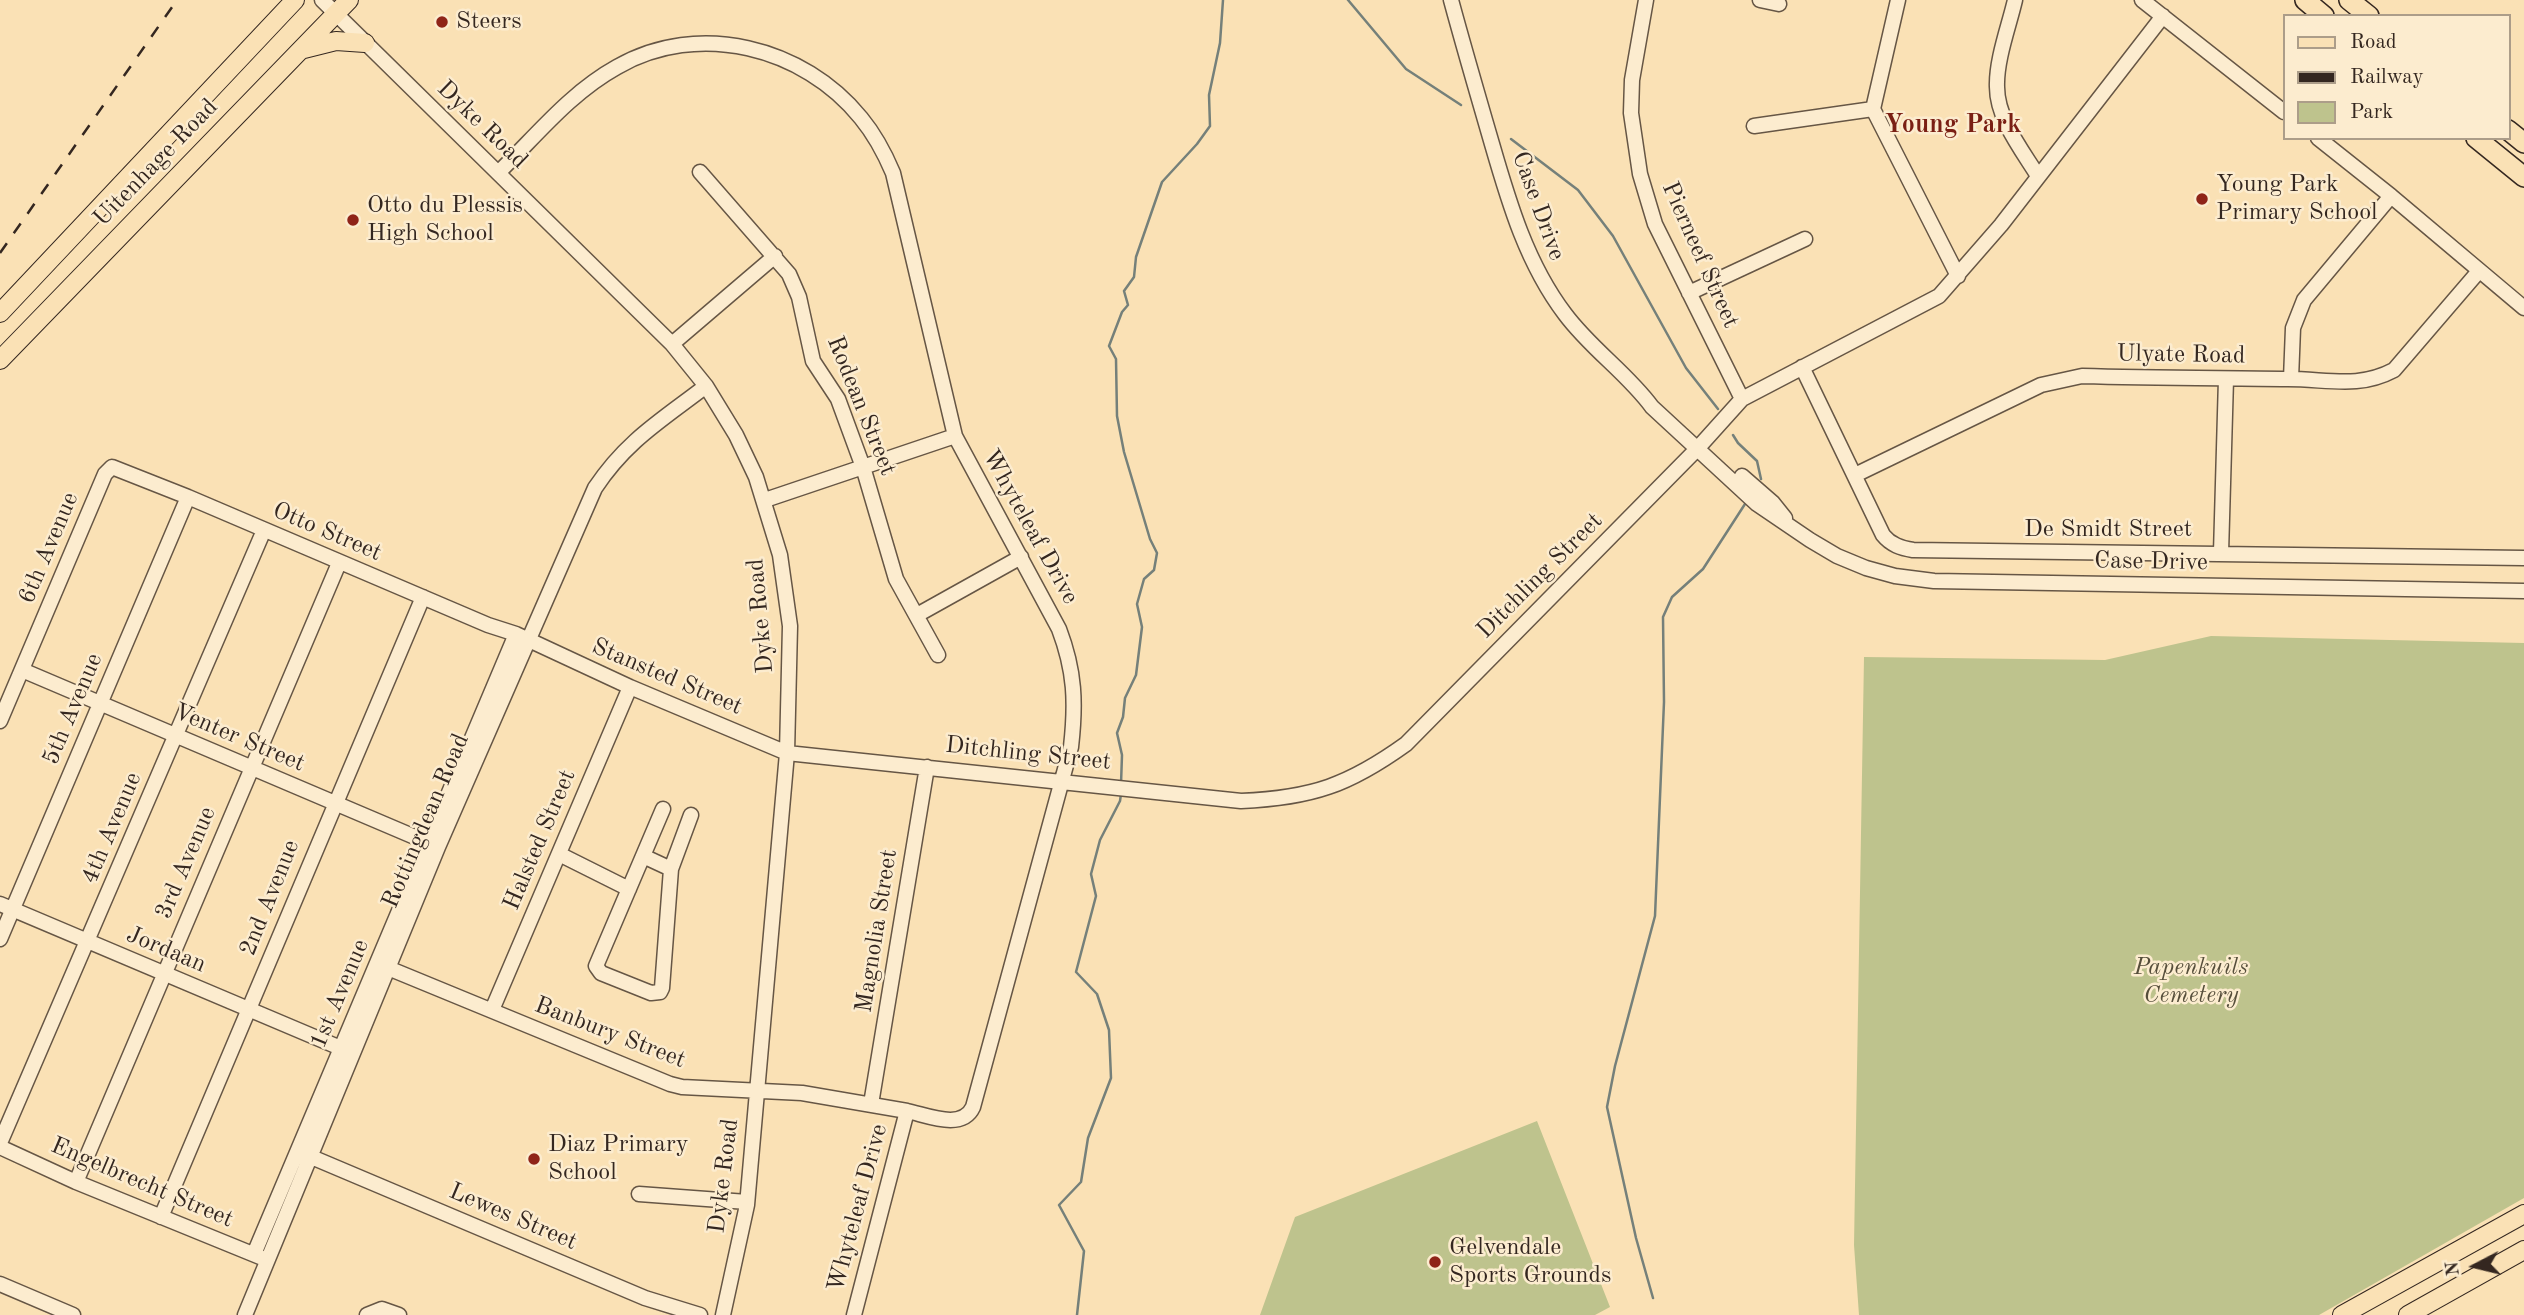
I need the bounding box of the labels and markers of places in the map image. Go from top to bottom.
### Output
place label: Steers [456,8,522,36]
marker: Steers [434,14,450,30]
place label: Young Park Primary School [2216,171,2378,227]
marker: Young Park Primary School [2194,191,2210,207]
place label: Otto du Plessis High School [367,192,523,248]
marker: Otto du Plessis High School [345,212,361,228]
place label: Diaz Primary School [548,1131,688,1187]
marker: Diaz Primary School [526,1151,542,1167]
place label: Gelvendale Sports Grounds [1449,1234,1611,1290]
marker: Gelvendale Sports Grounds [1427,1254,1443,1270]

